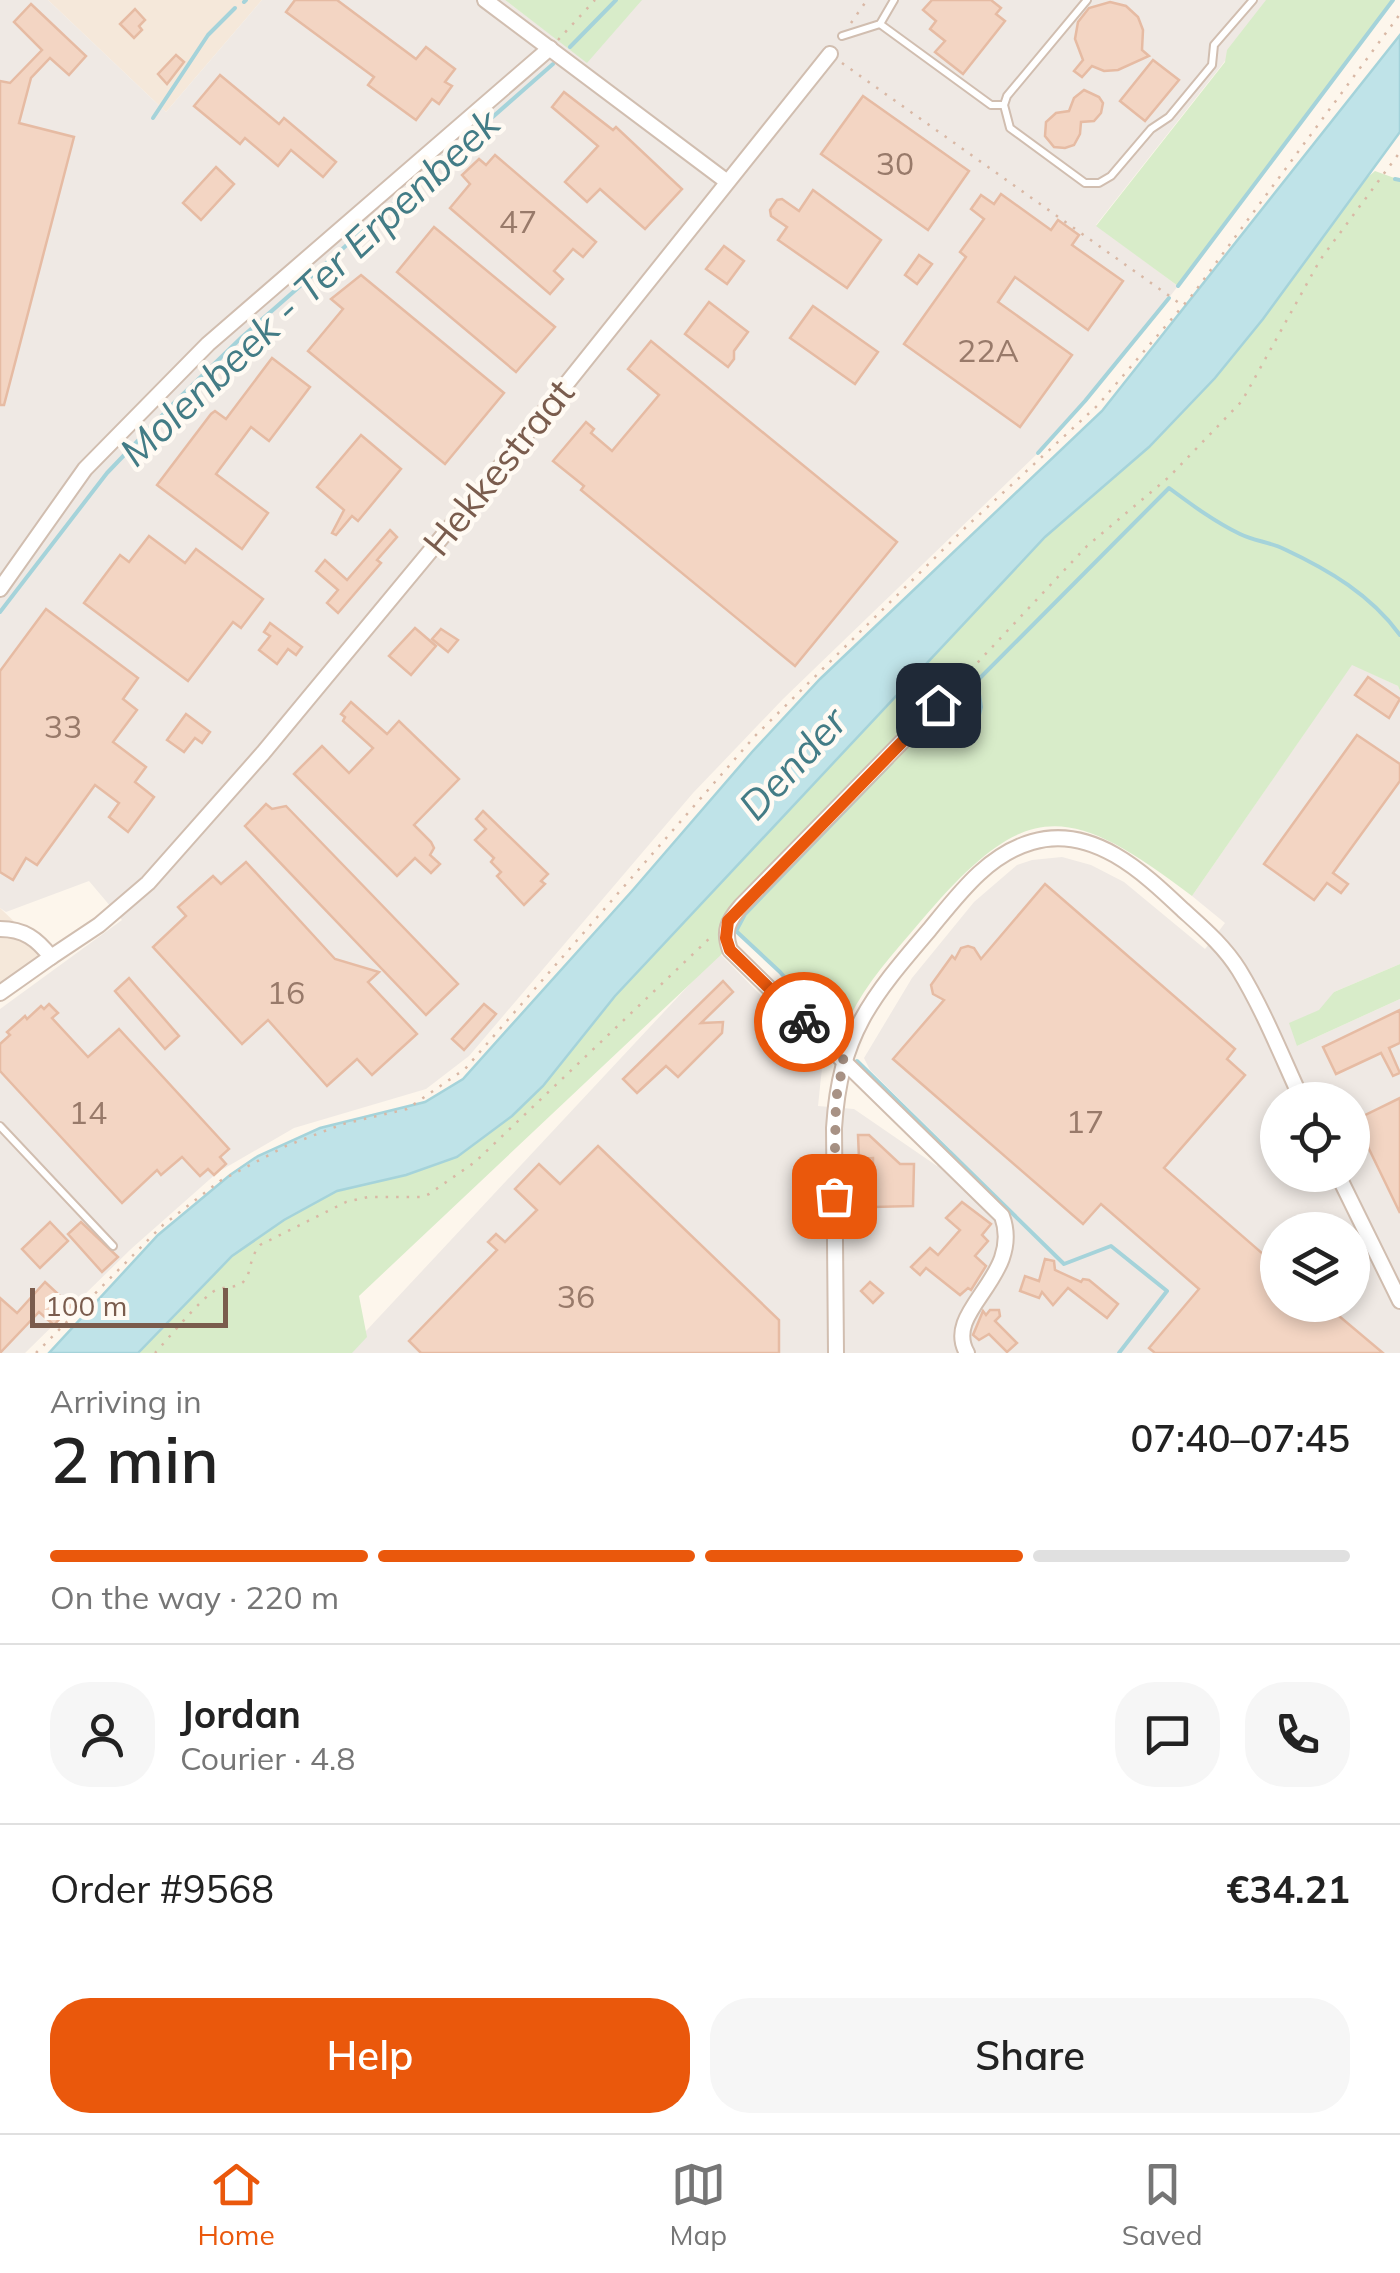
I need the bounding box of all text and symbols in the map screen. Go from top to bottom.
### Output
water label: Molenbeek - Ter Erpenbeek [109,97,510,476]
house number: 30 [876,143,914,183]
house number: 47 [499,201,537,241]
house number: 22A [957,330,1019,370]
street label: Hekkestraat [412,369,584,565]
pin [896,663,981,748]
icon: home [911,678,966,733]
water label: Dender [728,695,857,830]
house number: 33 [44,706,82,746]
house number: 16 [267,972,305,1012]
courier [754,972,854,1072]
icon: bike [777,995,832,1050]
map controls [1260,1082,1370,1322]
button: locate [1260,1082,1370,1192]
house number: 14 [69,1092,107,1132]
house number: 17 [1066,1101,1104,1141]
pin [792,1154,877,1239]
icon: bag [807,1169,862,1224]
button: layers [1260,1212,1370,1322]
house number: 36 [557,1276,595,1316]
scale bar [30,1283,228,1328]
text: 100 m [45,1288,127,1323]
text: Arriving in [50,1381,202,1421]
text: 07:40–07:45 [1130,1414,1350,1462]
text: 2 min [50,1418,219,1499]
text: On the way · 220 m [50,1577,339,1617]
button: person [50,1682,155,1787]
button: chat [1115,1682,1220,1787]
button: phone [1245,1682,1350,1787]
text: Jordan [180,1690,301,1738]
text: Courier · 4.8 [180,1738,356,1778]
text: Order #9568 [50,1865,274,1913]
text: €34.21 [1227,1865,1350,1913]
button: Help [50,1998,690,2113]
button: Share [710,1998,1350,2113]
tab: Home [197,2157,275,2252]
tab: Map [669,2157,727,2252]
tab: Saved [1122,2157,1203,2252]

